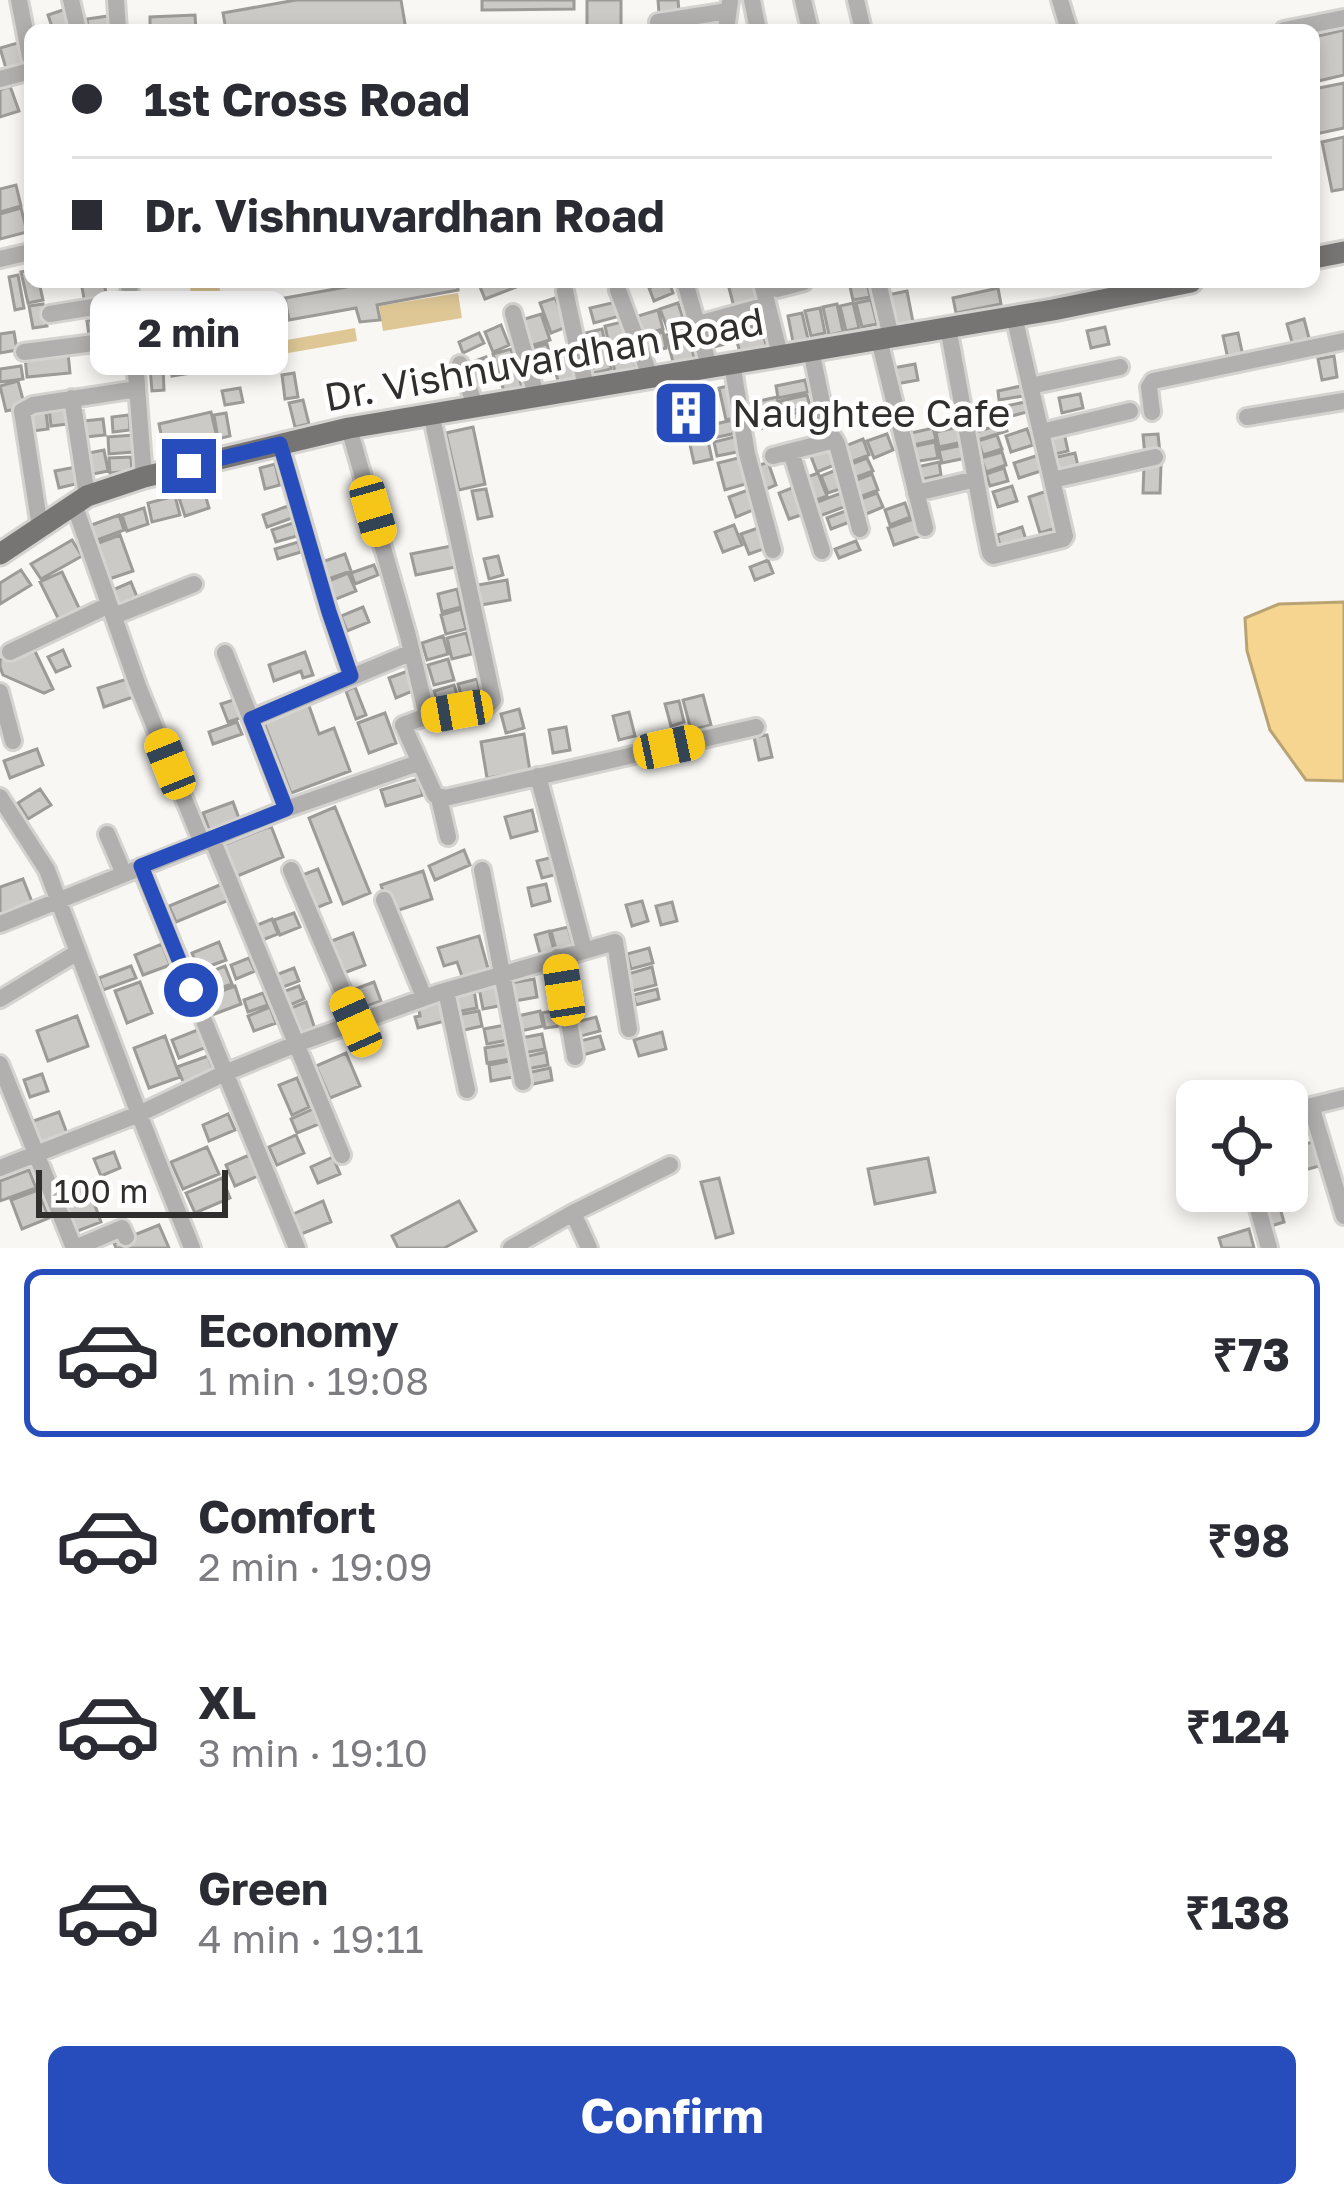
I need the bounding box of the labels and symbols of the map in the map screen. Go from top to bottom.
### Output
callout: 2 min [90,292,288,376]
street label: Dr. Vishnuvardhan Road [321,297,767,420]
building icon: Naughtee Cafe [651,378,721,448]
place label: Naughtee Cafe [732,389,1010,436]
route end [162,439,216,493]
car [346,471,400,551]
car [418,687,496,735]
car [630,722,708,772]
car [140,724,200,804]
car [541,952,587,1028]
route start [164,963,218,1017]
car [325,982,387,1062]
scale bar [36,1164,228,1217]

